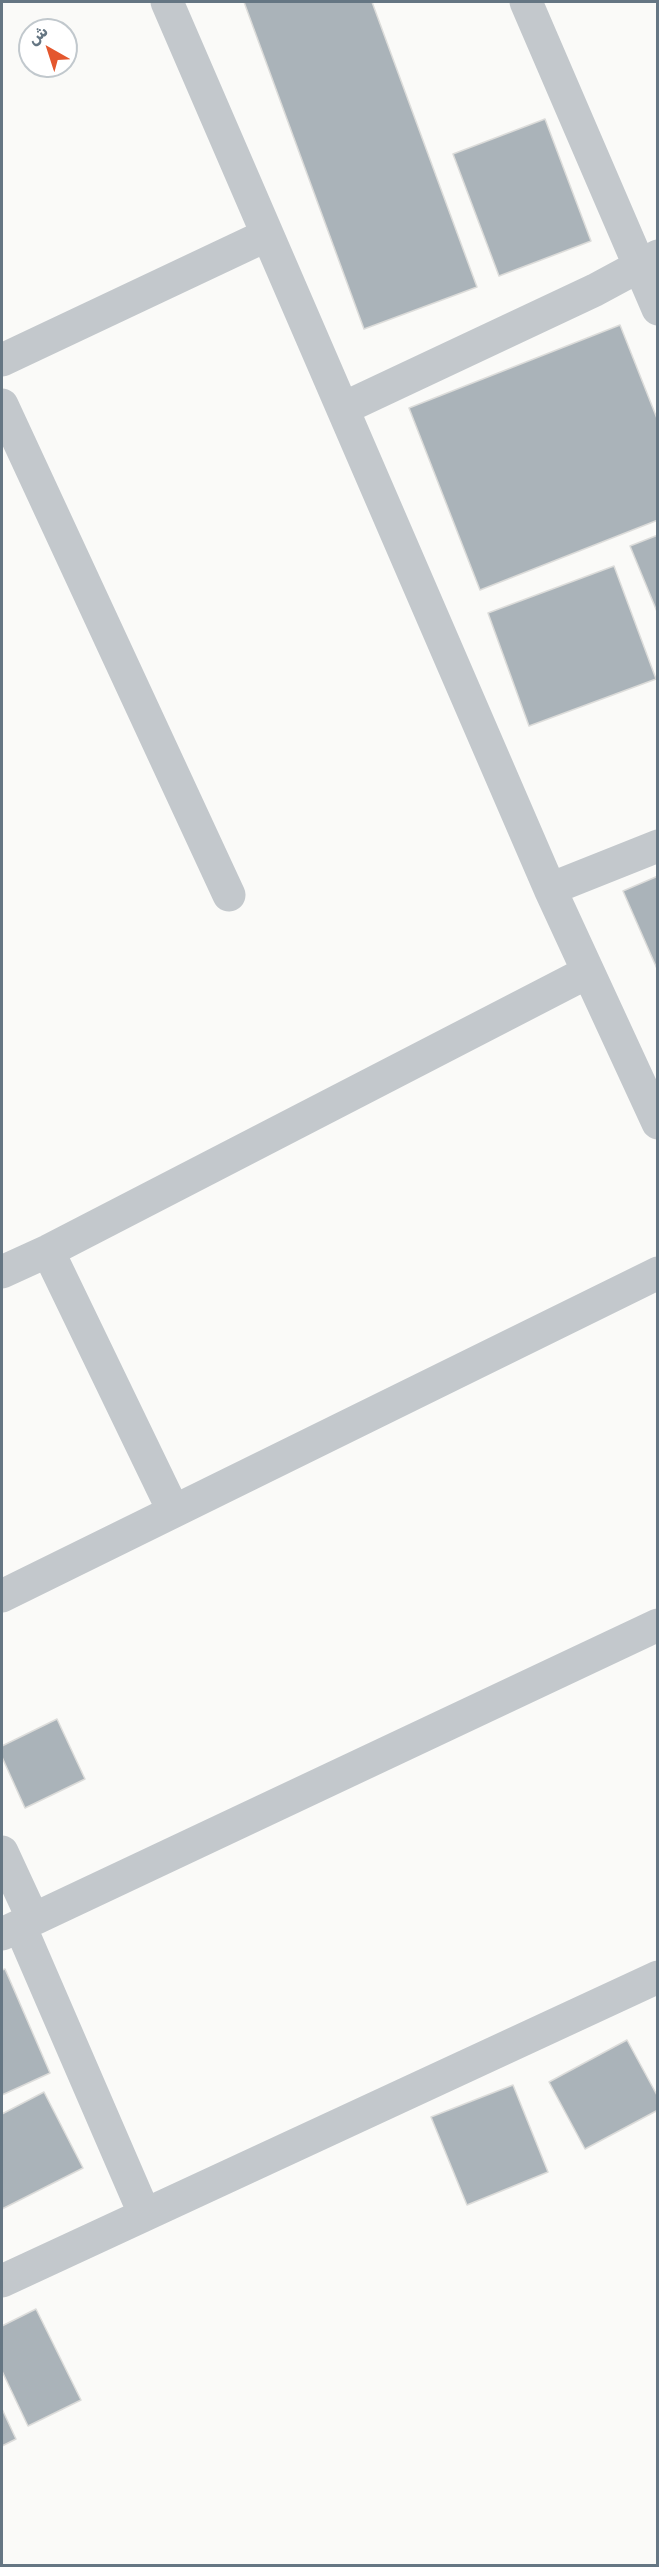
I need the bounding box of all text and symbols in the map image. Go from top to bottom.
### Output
north arrow [18,18,78,78]
text: ش [24,21,51,49]

